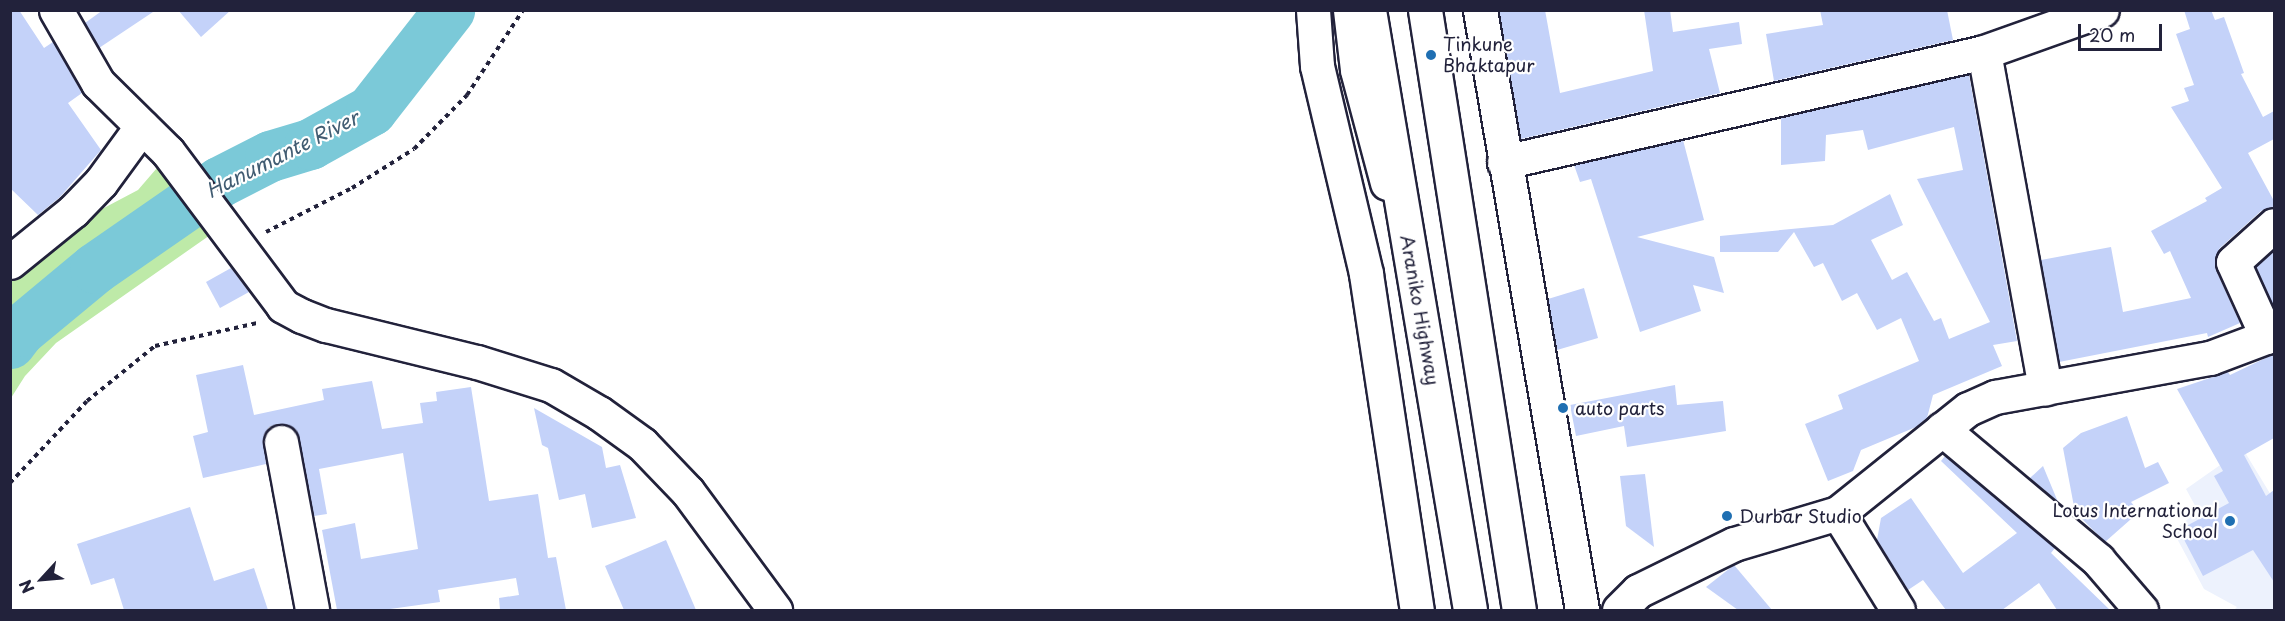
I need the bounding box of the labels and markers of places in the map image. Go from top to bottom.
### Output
place label: Tinkune Bhaktapur [1443,34,1534,76]
marker: Tinkune Bhaktapur [1424,48,1438,62]
place label: auto parts [1575,397,1666,419]
marker: auto parts [1556,401,1570,415]
place label: Lotus International School [2052,500,2218,542]
place label: Durbar Studio [1739,505,1862,527]
marker: Durbar Studio [1720,509,1734,523]
marker: Lotus International School [2223,514,2237,528]

